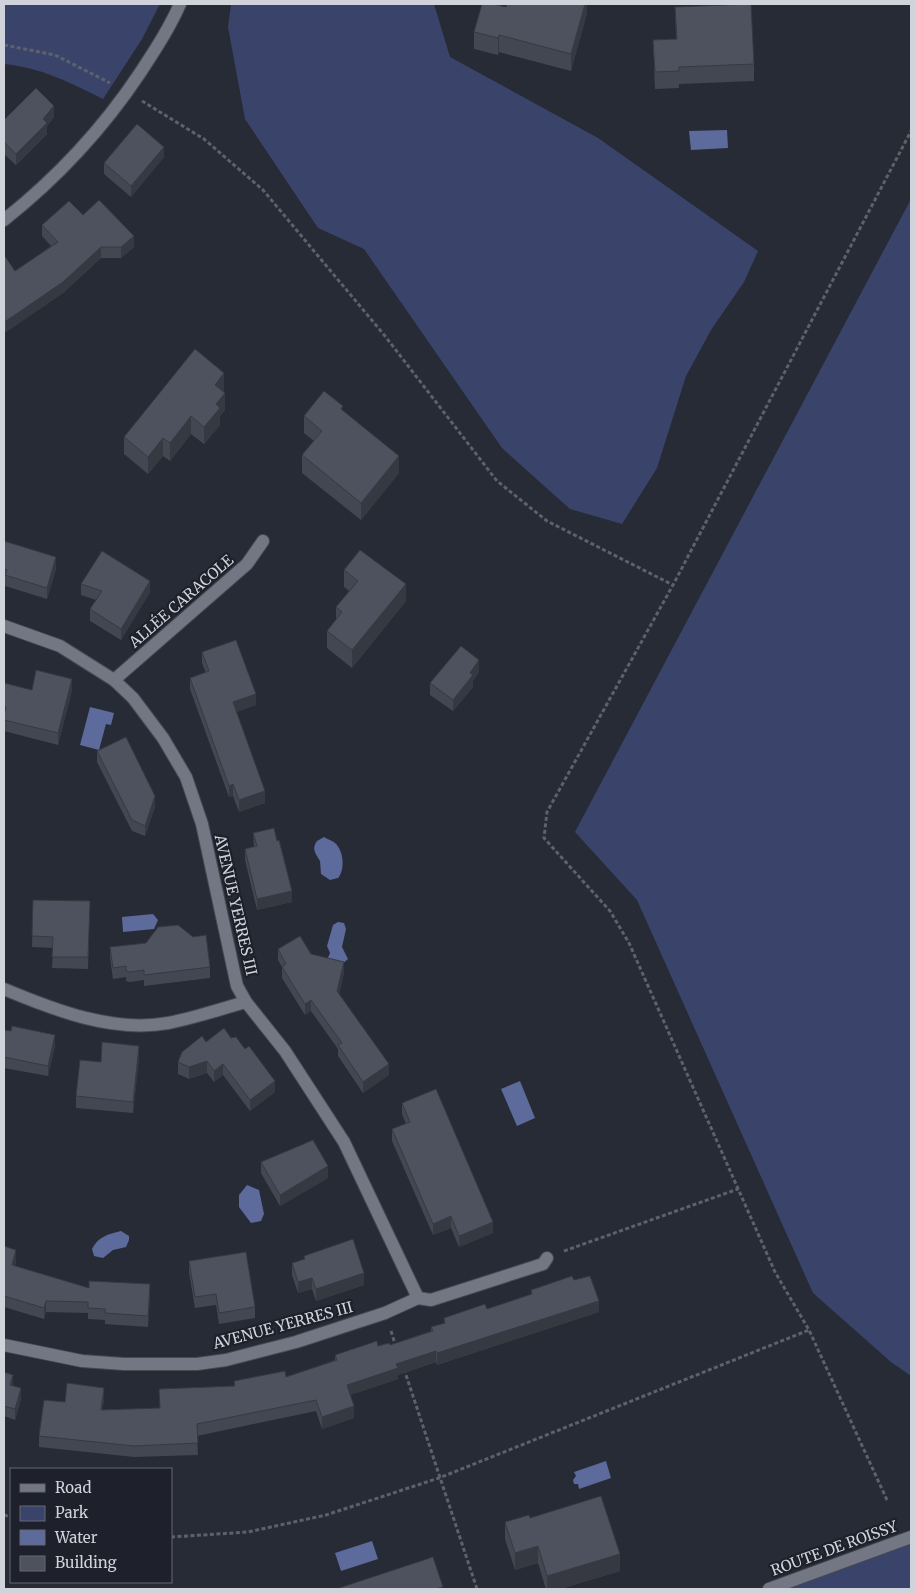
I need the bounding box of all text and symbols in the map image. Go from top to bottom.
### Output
street label: ALLÉE CARACOLE [124,549,237,652]
street label: AVENUE YERRES III [210,832,261,977]
street label: AVENUE YERRES III [210,1297,355,1353]
legend [10,1468,172,1583]
text: Road [55,1478,91,1497]
text: Park [55,1503,89,1522]
street label: ROUTE DE ROISSY [768,1516,900,1580]
text: Water [54,1528,98,1547]
text: Building [55,1553,117,1572]

